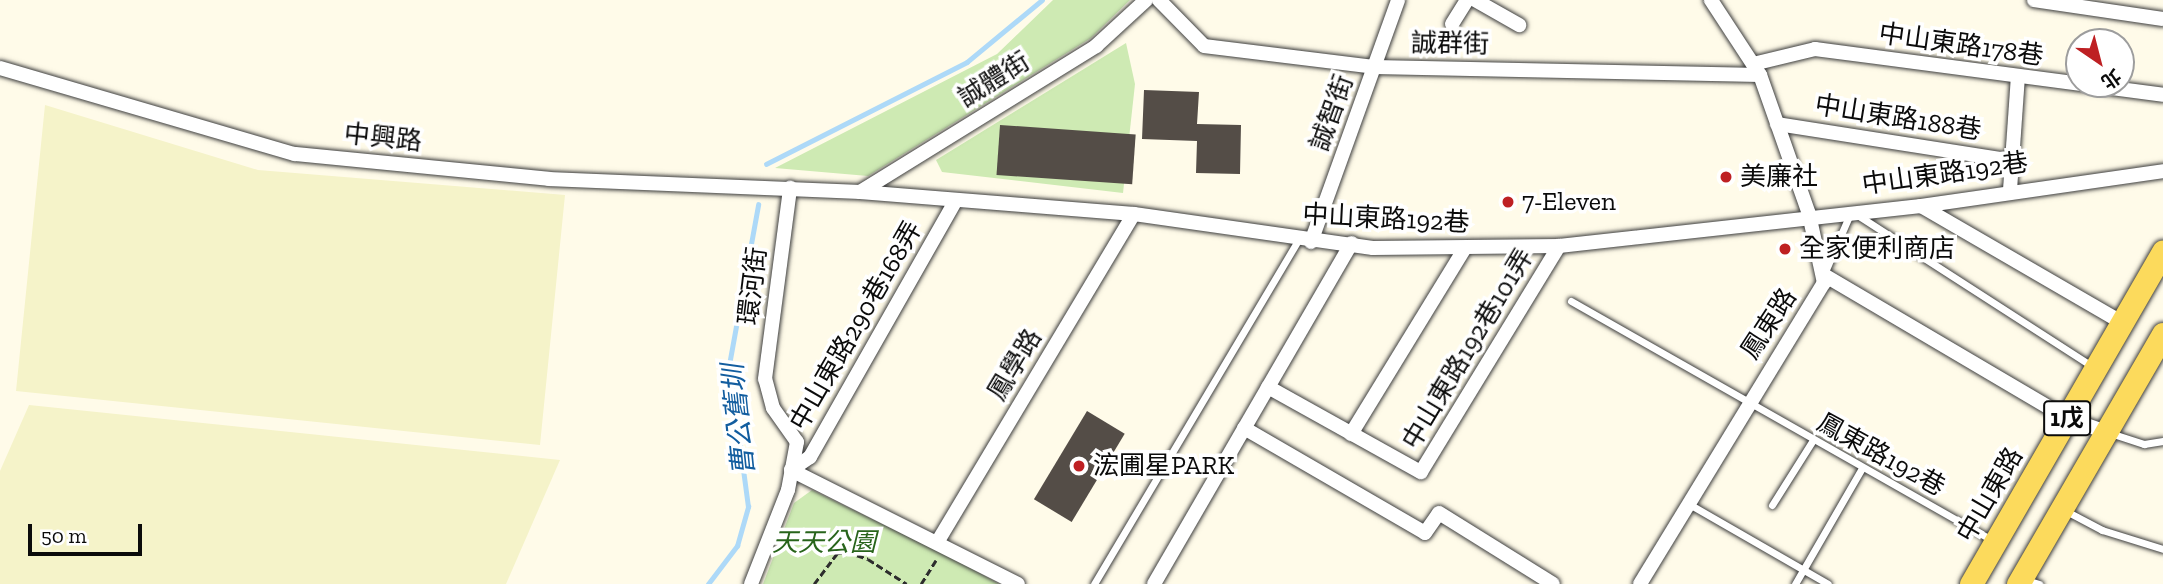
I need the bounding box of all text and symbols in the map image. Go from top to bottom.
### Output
street label: 中山東路178巷 [1877,18,2045,72]
street label: 誠群街 [1411,28,1489,60]
north arrow [2065,28,2135,98]
street label: 誠體街 [953,46,1035,114]
text: 北 [2097,64,2126,94]
street label: 誠智街 [1304,71,1360,155]
street label: 中山東路188巷 [1813,89,1983,147]
street label: 中興路 [343,118,423,158]
street label: 中山東路192巷 [1860,147,2030,201]
place label: 美廉社 [1740,161,1818,193]
marker: 美廉社 [1718,169,1734,185]
place label: 7-Eleven [1522,186,1616,218]
marker: 7-Eleven [1500,194,1516,210]
street label: 中山東路192巷 [1302,199,1470,239]
street label: 中山東路290巷168弄 [783,216,929,436]
place label: 全家便利商店 [1799,233,1955,265]
marker: 全家便利商店 [1777,241,1793,257]
street label: 中山東路192巷101弄 [1396,243,1540,455]
street label: 環河街 [733,245,773,327]
street label: 鳳東路 [1735,283,1803,365]
street label: 鳳學路 [982,324,1048,406]
water label: 曹公舊圳 [716,363,762,477]
road number: 1戊 [2042,398,2092,438]
street label: 鳳東路192巷 [1812,407,1950,503]
street label: 中山東路 [1950,442,2030,548]
place label: 浤圃星PARK [1093,450,1234,482]
marker: 浤圃星PARK [1071,458,1087,474]
scale bar [32,510,145,554]
text: 50 m [41,523,87,548]
park label: 天天公園 [772,527,876,559]

